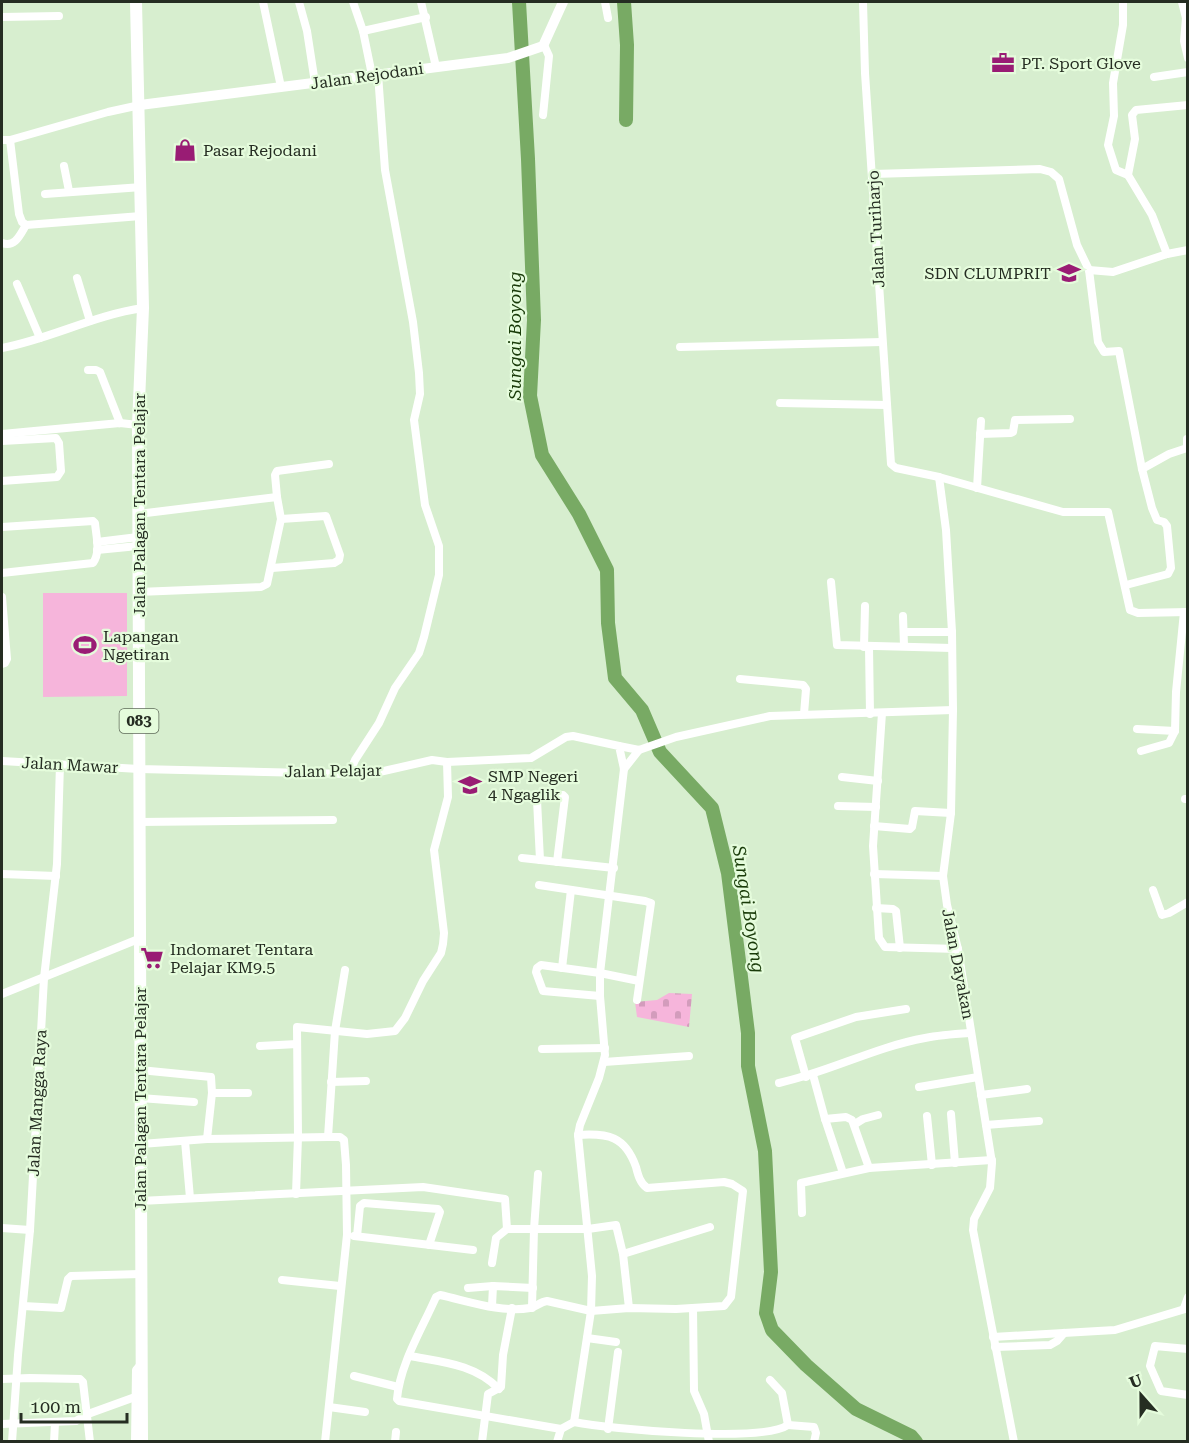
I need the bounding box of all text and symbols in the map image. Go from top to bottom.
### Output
office icon: PT. Sport Glove [990,50,1016,76]
place label: PT. Sport Glove [1021,54,1141,73]
street label: Jalan Rejodani [309,59,425,93]
shop icon: Pasar Rejodani [172,137,198,163]
place label: Pasar Rejodani [203,141,317,160]
street label: Jalan Turiharjo [863,170,889,288]
school or university icon: SDN CLUMPRIT [1056,260,1082,286]
place label: SDN CLUMPRIT [925,264,1051,283]
water label: Sungai Boyong [504,272,525,401]
street label: Jalan Palagan Tentara Pelajar [130,393,149,617]
place label: Lapangan Ngetiran [103,627,179,664]
sports icon: Lapangan Ngetiran [72,632,98,658]
road number: 083 [120,709,158,733]
street label: Jalan Mawar [21,753,119,777]
street label: Jalan Pelajar [284,761,382,781]
place label: SMP Negeri 4 Ngaglik [488,767,578,804]
school or university icon: SMP Negeri 4 Ngaglik [457,772,483,798]
water label: Sungai Boyong [728,843,769,974]
street label: Jalan Dayakan [938,907,978,1021]
place label: Indomaret Tentara Pelajar KM9.5 [170,940,314,977]
supermarket icon: Indomaret Tentara Pelajar KM9.5 [139,945,165,971]
street label: Jalan Palagan Tentara Pelajar [131,987,150,1211]
street label: Jalan Mangga Raya [24,1029,50,1177]
north arrow [1111,1365,1171,1425]
text: U [1127,1370,1145,1393]
scale bar [21,1386,128,1424]
text: 100 m [30,1396,81,1417]

